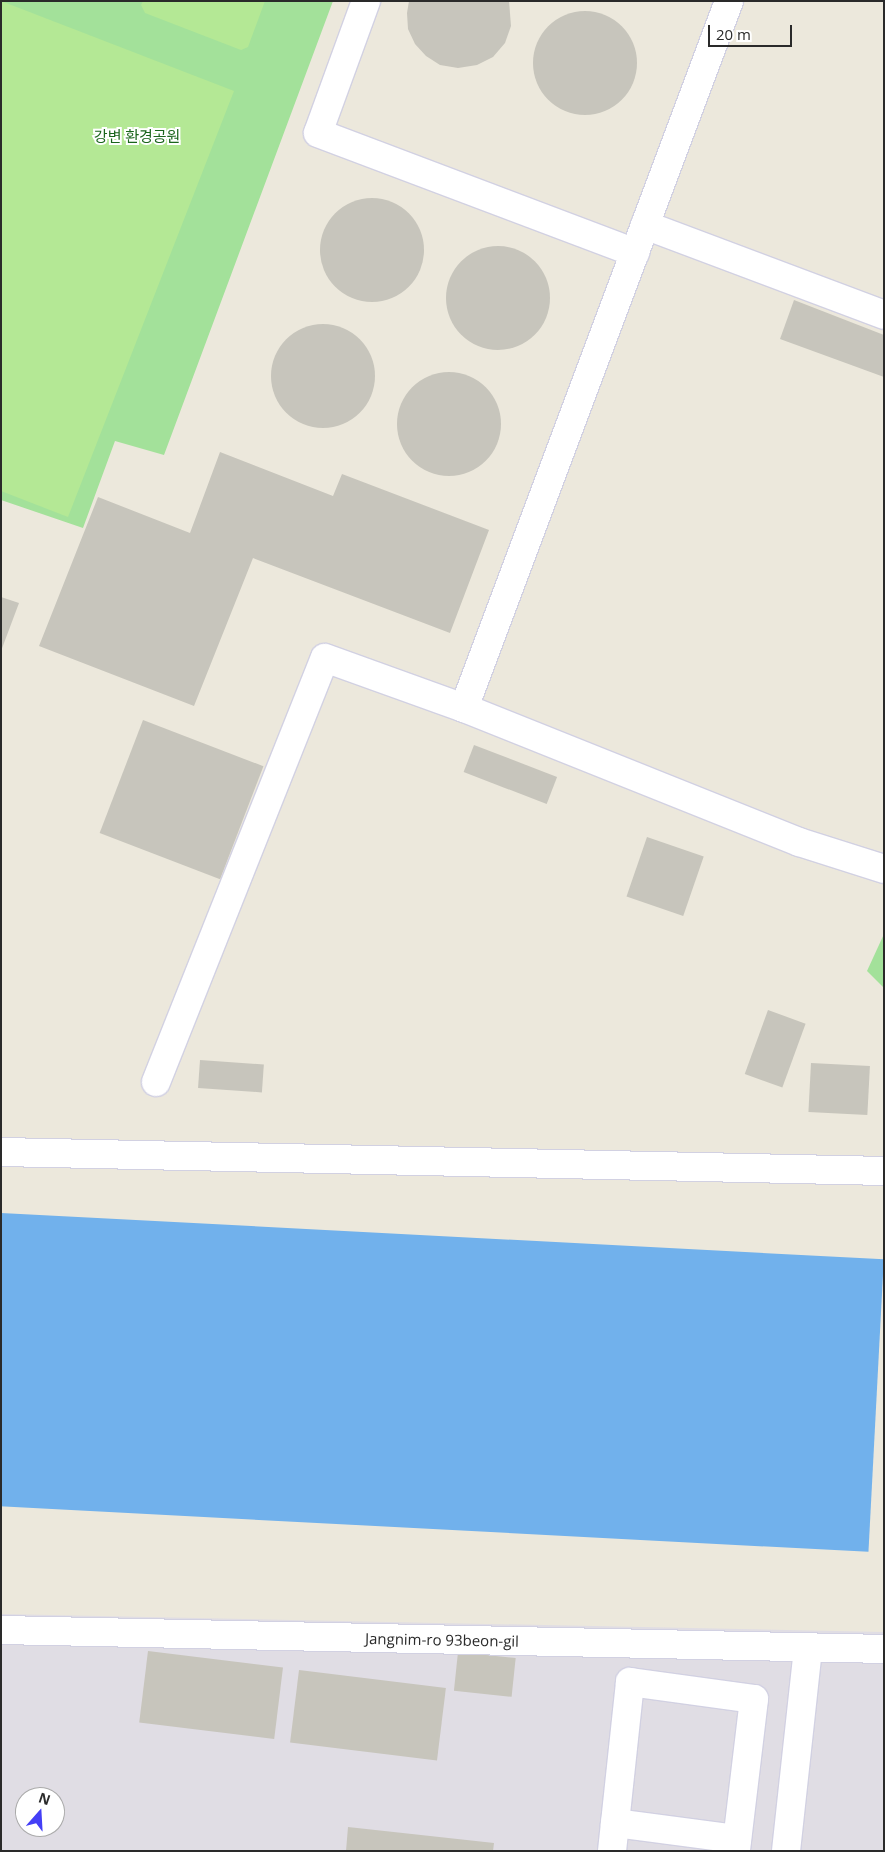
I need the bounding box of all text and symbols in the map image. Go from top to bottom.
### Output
scale bar [710,15,794,47]
text: 20 m [716,24,751,44]
park label: 강변 환경공원 [94,128,180,146]
street label: Jangnim-ro 93beon-gil [365,1630,519,1650]
north arrow [15,1787,65,1837]
text: N [36,1787,53,1809]

